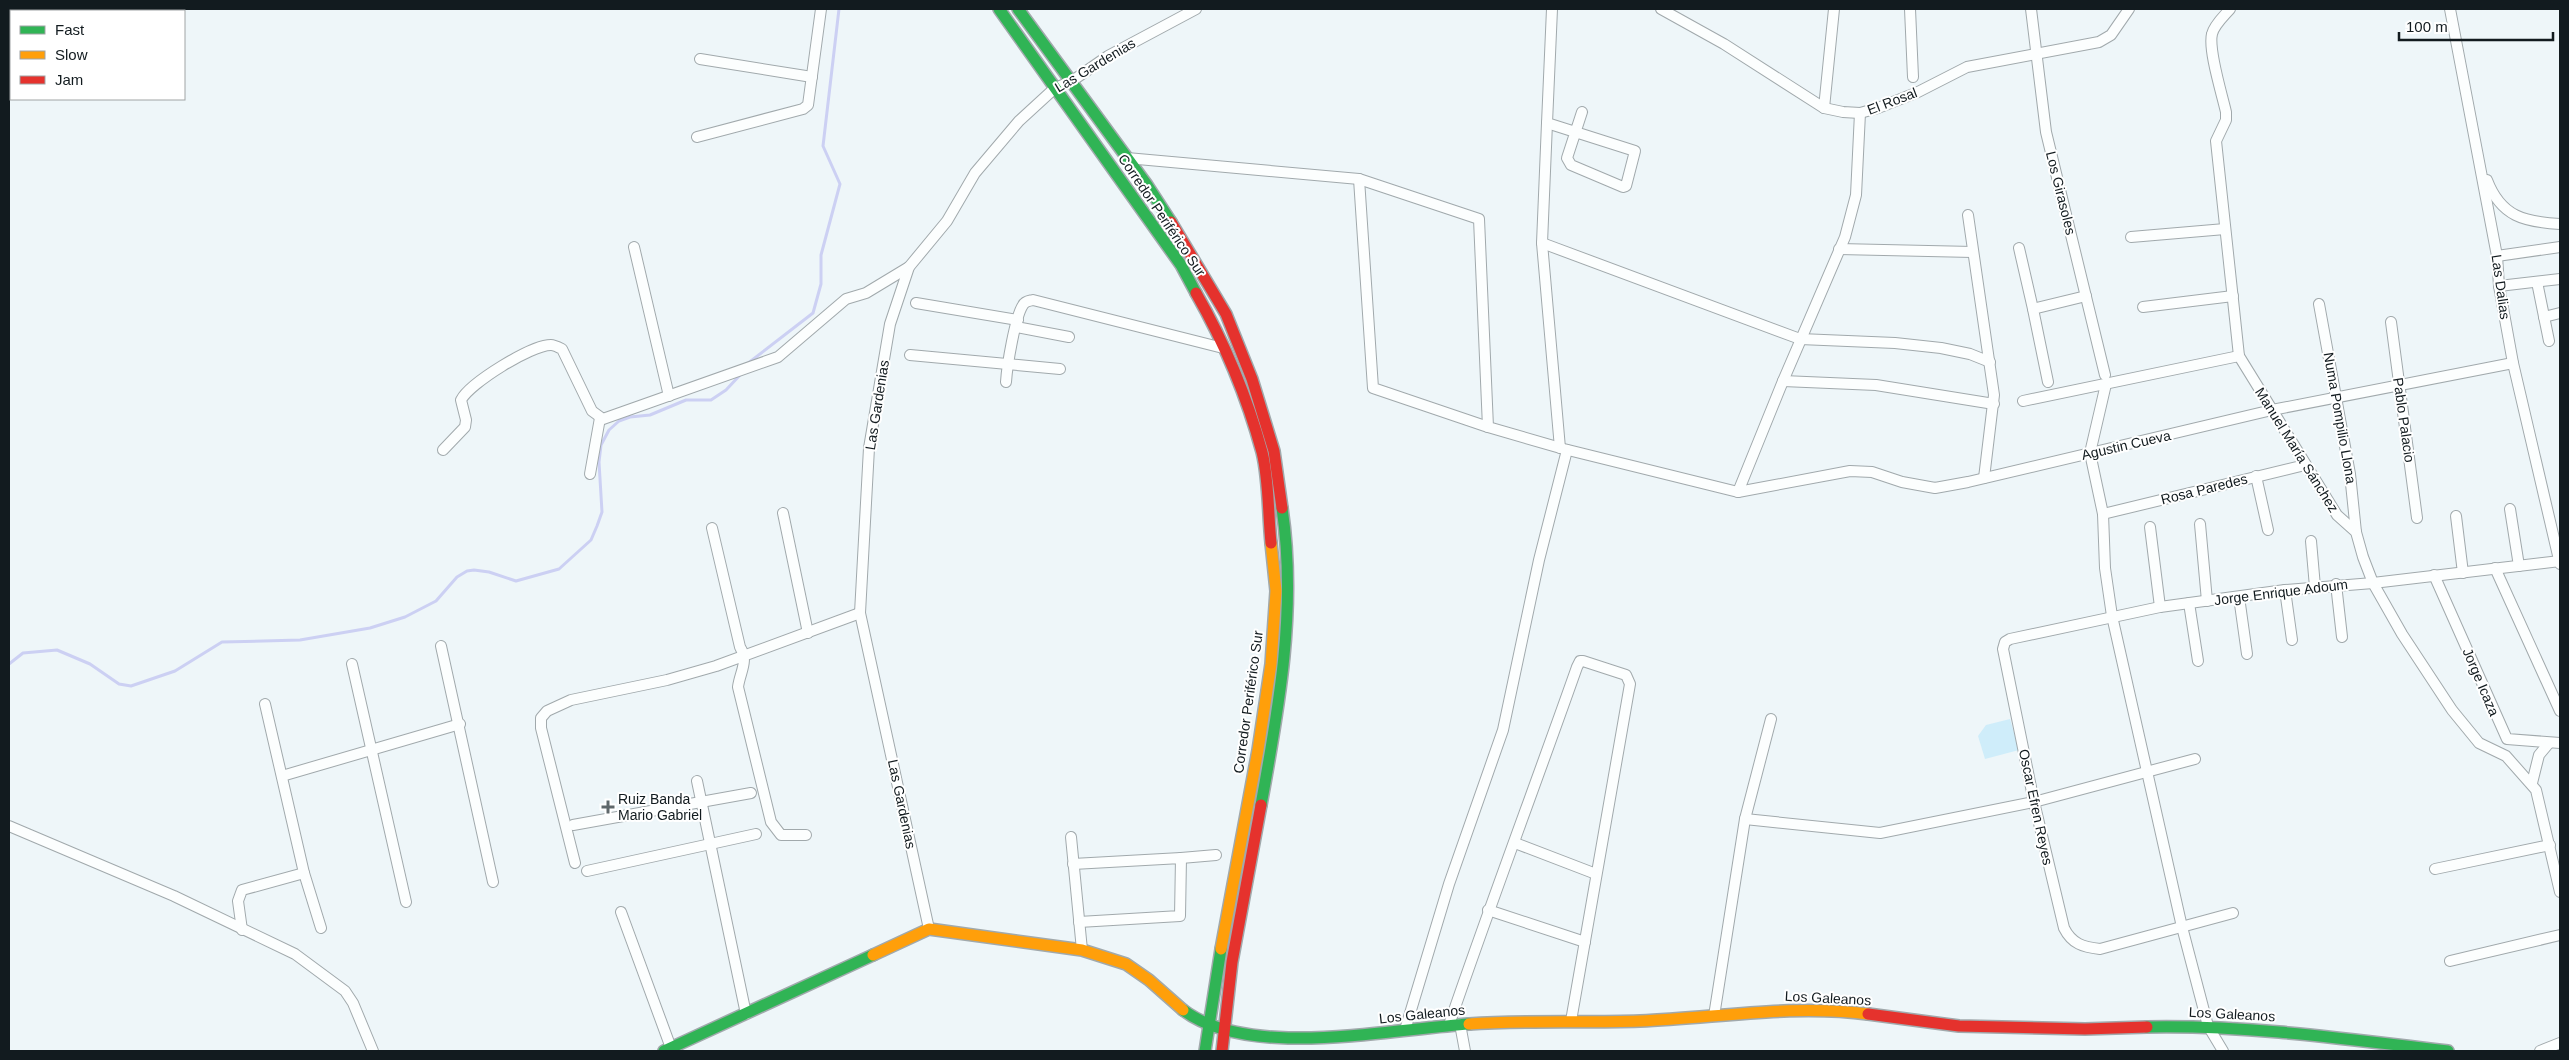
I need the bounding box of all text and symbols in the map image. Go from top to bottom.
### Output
legend [10,10,185,100]
scale bar [2399,10,2553,42]
text: 100 m [2406,18,2448,35]
text: Fast [55,21,85,38]
street label: Las Gardenias [1052,35,1138,95]
text: Slow [55,46,88,63]
text: Jam [55,71,83,88]
street label: El Rosal [1865,84,1919,118]
street label: Los Girasoles [2043,150,2079,236]
street label: Corredor Periférico Sur [1115,151,1209,279]
street label: Las Dalias [2489,254,2513,320]
street label: Numa Pompilio Llona [2321,351,2359,485]
street label: Las Gardenias [862,359,892,451]
street label: Pablo Palacio [2390,376,2418,464]
street label: Manuel María Sánchez [2252,385,2342,515]
street label: Agustin Cueva [2080,427,2172,463]
street label: Rosa Paredes [2159,471,2249,507]
street label: Jorge Enrique Adoum [2213,576,2349,608]
street label: Corredor Periférico Sur [1230,629,1266,774]
street label: Jorge Icaza [2459,646,2503,719]
street label: Oscar Efren Reyes [2016,747,2056,867]
street label: Las Gardenias [885,758,919,850]
place label: Ruiz Banda Mario Gabriel [618,791,702,823]
marker: Ruiz Banda Mario Gabriel [602,801,614,813]
street label: Los Galeanos [1784,988,1872,1008]
street label: Los Galeanos [1378,1002,1466,1026]
street label: Los Galeanos [2188,1004,2276,1024]

